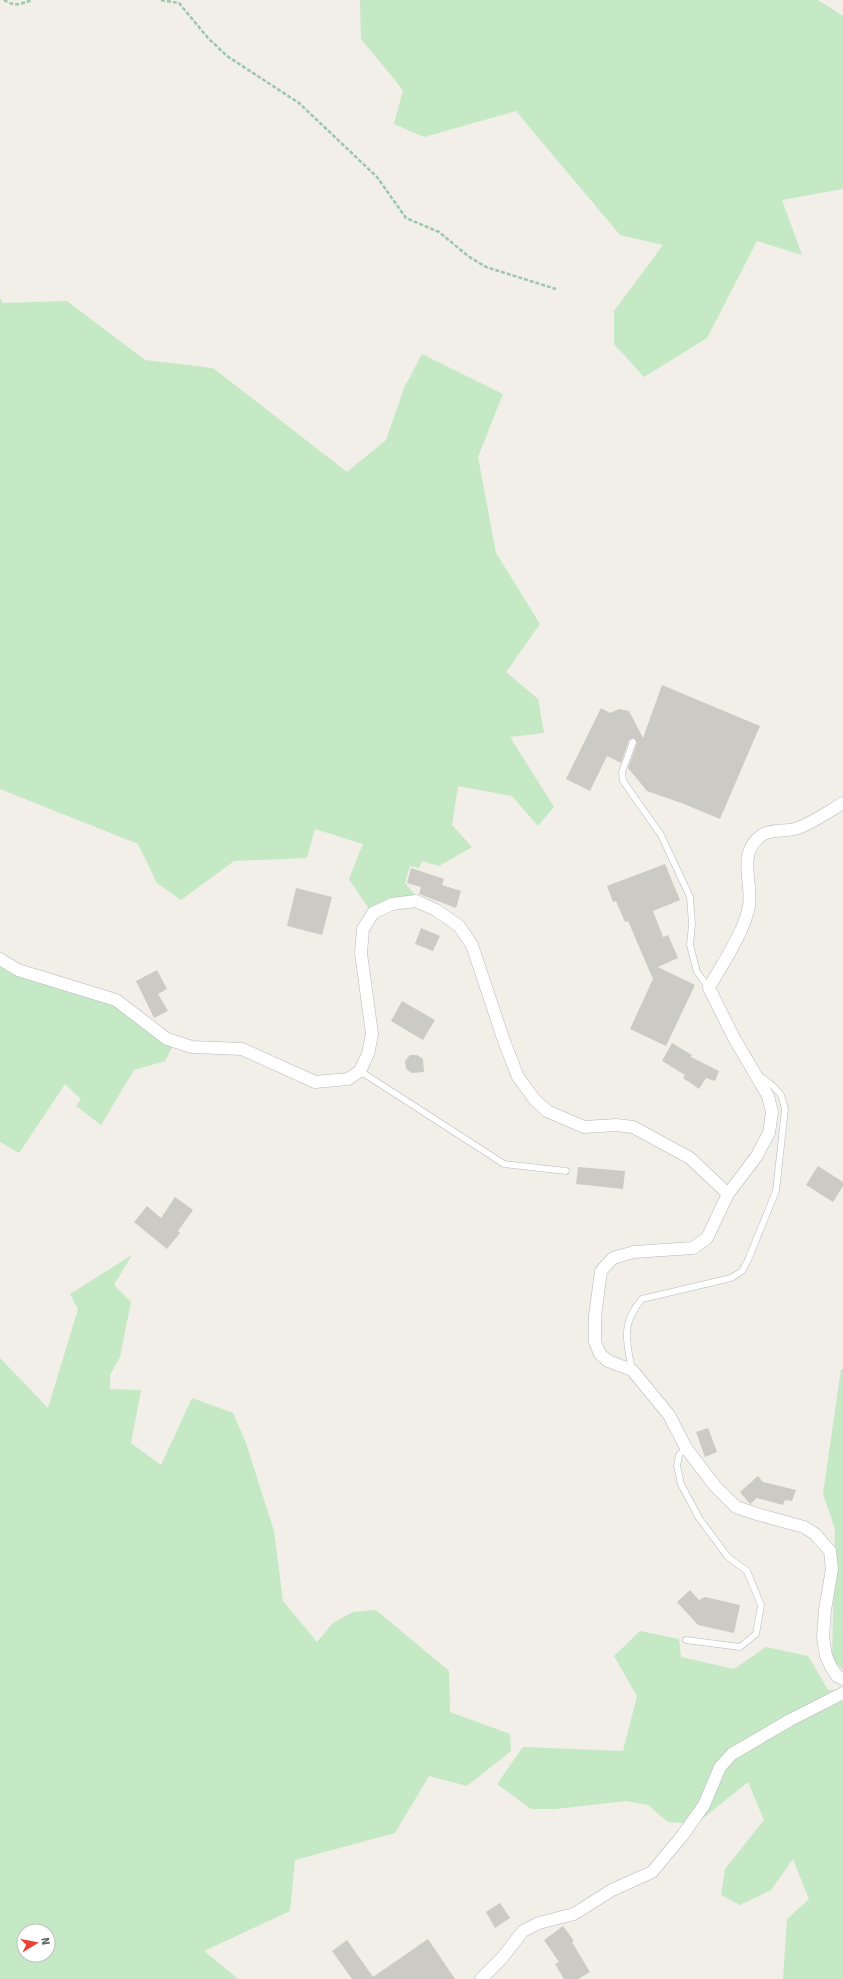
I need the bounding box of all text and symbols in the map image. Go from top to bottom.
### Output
north arrow [16,1923,56,1963]
text: N [38,1937,52,1946]

